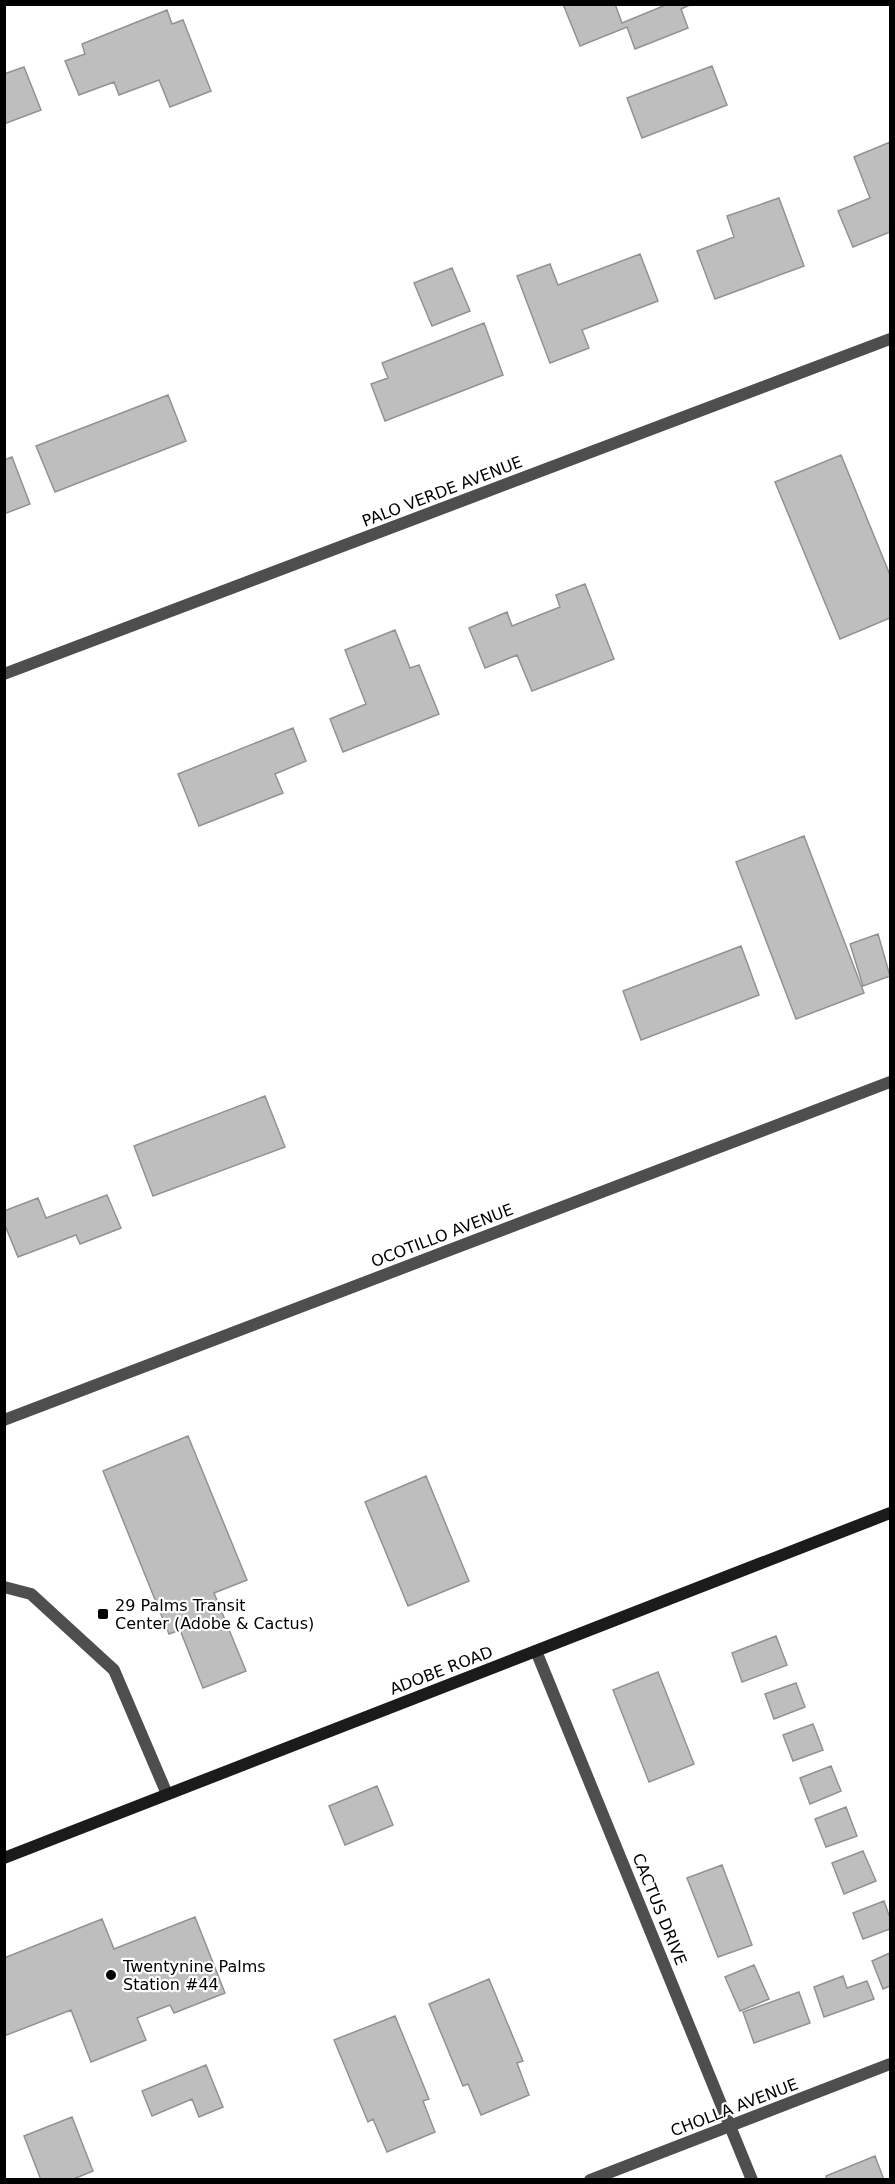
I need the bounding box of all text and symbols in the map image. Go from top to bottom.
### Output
street label: PALO VERDE AVENUE [359,452,525,531]
street label: OCOTILLO AVENUE [368,1200,516,1271]
place label: 29 Palms Transit Center (Adobe & Cactus) [115,1596,314,1633]
marker: 29 Palms Transit Center (Adobe & Cactus) [96,1607,110,1621]
street label: ADOBE ROAD [387,1642,495,1699]
street label: CACTUS DRIVE [628,1850,691,1968]
place label: Twentynine Palms Station #44 [122,1957,266,1994]
marker: Twentynine Palms Station #44 [104,1968,118,1982]
street label: CHOLLA AVENUE [668,2074,801,2140]

